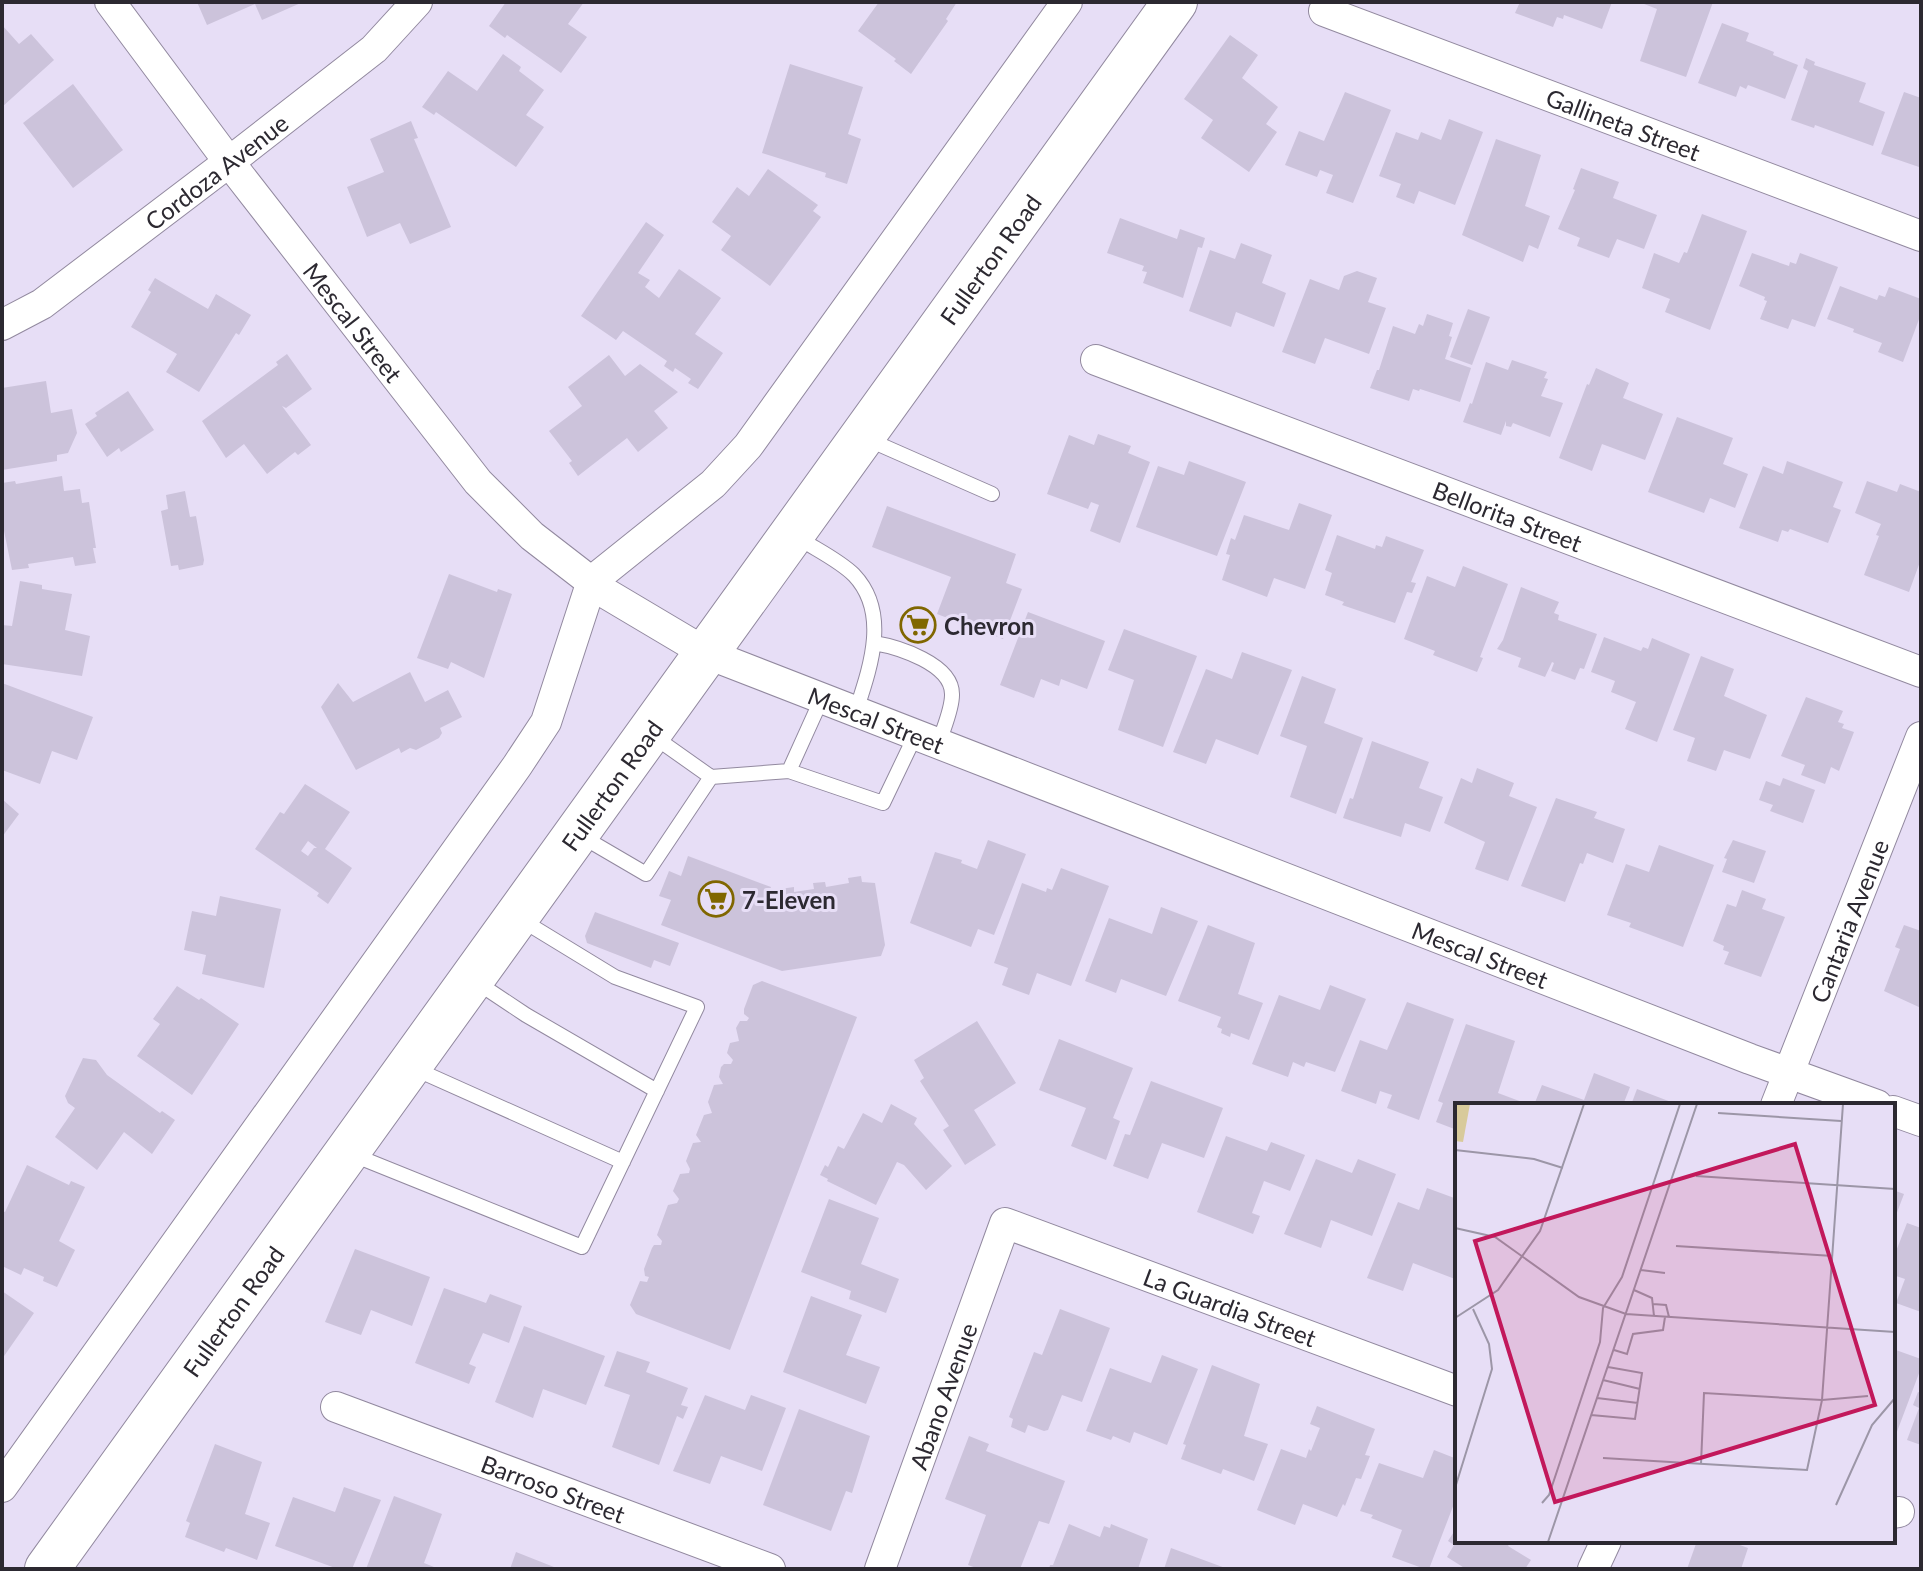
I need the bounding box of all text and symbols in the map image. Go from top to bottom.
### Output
street label: Gallineta Street [1542,82,1705,166]
street label: Cordoza Avenue [139,107,293,235]
street label: Fullerton Road [933,188,1047,330]
street label: Mescal Street [298,256,409,388]
street label: Bellorita Street [1429,474,1587,557]
supermarket icon: Chevron [899,606,937,644]
place label: Chevron [944,611,1035,640]
street label: Mescal Street [804,680,949,759]
street label: Fullerton Road [555,714,668,856]
street label: Cantaria Avenue [1803,835,1894,1007]
supermarket icon: 7-Eleven [697,880,735,918]
place label: 7-Eleven [742,885,836,914]
street label: Mescal Street [1408,915,1553,994]
inset map [1455,1103,1895,1543]
street label: Fullerton Road [176,1240,289,1382]
street label: La Guardia Street [1140,1261,1321,1352]
street label: Abano Avenue [903,1319,982,1473]
street label: Barroso Street [477,1448,630,1528]

